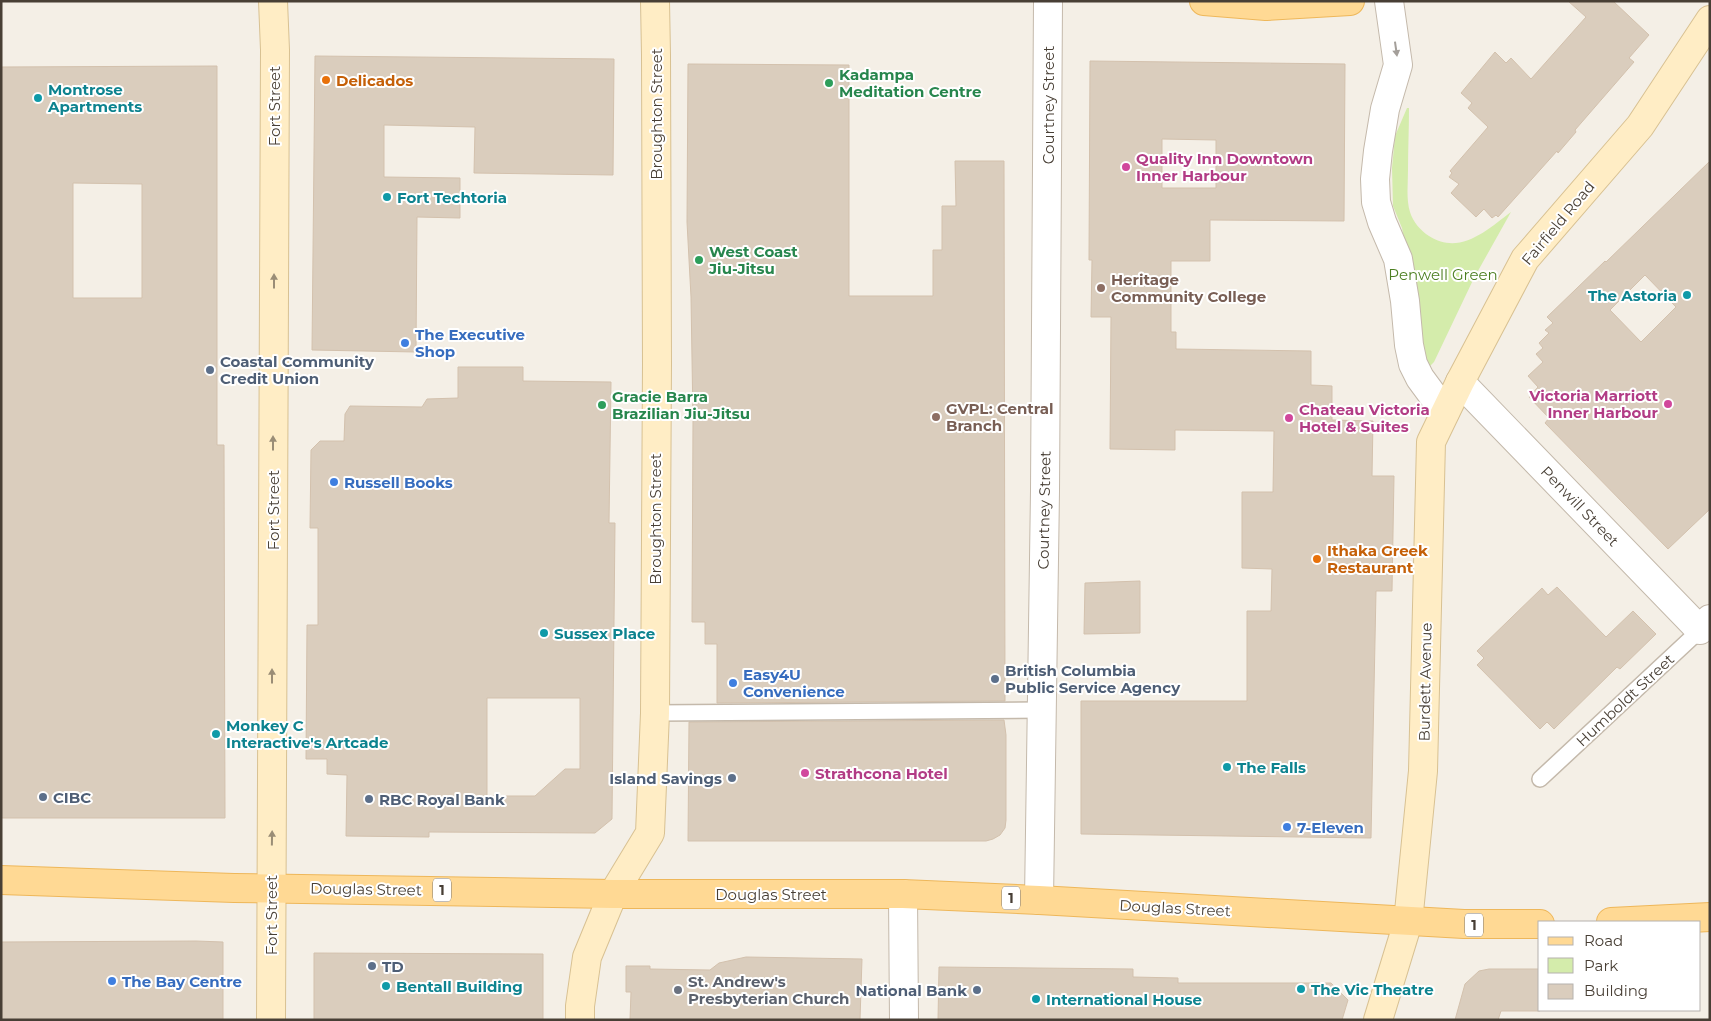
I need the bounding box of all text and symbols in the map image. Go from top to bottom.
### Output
one-way arrow [1392,42,1400,58]
street label: Courtney Street [1039,46,1058,164]
street label: Broughton Street [647,48,666,180]
place label: Kadampa Meditation Centre [839,65,981,101]
street label: Fort Street [265,66,284,146]
place label: Delicados [336,71,413,90]
marker: Delicados [320,74,332,86]
marker: Kadampa Meditation Centre [823,77,835,89]
place label: Montrose Apartments [47,80,142,116]
marker: Montrose Apartments [32,92,44,104]
place label: Quality Inn Downtown Inner Harbour [1136,149,1313,185]
marker: Quality Inn Downtown Inner Harbour [1120,161,1132,173]
street label: Fairfield Road [1517,177,1599,269]
place label: Fort Techtoria [397,188,507,207]
marker: Fort Techtoria [381,191,393,203]
place label: West Coast Jiu-Jitsu [708,242,798,278]
marker: West Coast Jiu-Jitsu [693,254,705,266]
park label: Penwell Green [1388,265,1498,284]
place label: Heritage Community College [1111,270,1266,306]
one-way arrow [270,273,278,289]
marker: Heritage Community College [1095,282,1107,294]
place label: The Astoria [1588,286,1677,305]
marker: The Astoria [1681,289,1693,301]
place label: The Executive Shop [415,325,525,361]
marker: The Executive Shop [399,337,411,349]
place label: Coastal Community Credit Union [220,352,375,388]
marker: Coastal Community Credit Union [204,364,216,376]
place label: Victoria Marriott Inner Harbour [1528,386,1659,422]
place label: Gracie Barra Brazilian Jiu-Jitsu [612,387,750,423]
marker: Victoria Marriott Inner Harbour [1662,398,1674,410]
marker: Gracie Barra Brazilian Jiu-Jitsu [596,399,608,411]
place label: GVPL: Central Branch [946,399,1053,435]
place label: Chateau Victoria Hotel & Suites [1299,400,1430,436]
marker: GVPL: Central Branch [930,411,942,423]
marker: Chateau Victoria Hotel & Suites [1283,412,1295,424]
one-way arrow [269,435,277,451]
street label: Courtney Street [1033,451,1055,569]
street label: Broughton Street [646,453,665,585]
street label: Penwill Street [1537,462,1623,550]
street label: Fort Street [264,470,283,550]
place label: Russell Books [344,473,453,492]
marker: Russell Books [328,476,340,488]
place label: Ithaka Greek Restaurant [1327,541,1428,577]
marker: Ithaka Greek Restaurant [1311,553,1323,565]
street label: Burdett Avenue [1414,622,1436,742]
place label: Sussex Place [554,624,655,643]
marker: Sussex Place [538,627,550,639]
street label: Humboldt Street [1572,650,1678,750]
place label: British Columbia Public Service Agency [1005,661,1181,697]
place label: Easy4U Convenience [743,665,845,701]
one-way arrow [268,668,276,684]
marker: British Columbia Public Service Agency [989,673,1001,685]
marker: Easy4U Convenience [727,677,739,689]
place label: Monkey C Interactive's Artcade [226,716,388,752]
marker: Monkey C Interactive's Artcade [210,728,222,740]
place label: The Falls [1237,758,1306,777]
marker: The Falls [1221,761,1233,773]
place label: Strathcona Hotel [815,764,948,783]
marker: Strathcona Hotel [799,767,811,779]
place label: Island Savings [609,769,722,788]
marker: Island Savings [726,772,738,784]
place label: CIBC [53,788,91,807]
place label: RBC Royal Bank [379,790,505,809]
marker: CIBC [37,791,49,803]
marker: RBC Royal Bank [363,793,375,805]
place label: 7-Eleven [1297,818,1364,837]
marker: 7-Eleven [1281,821,1293,833]
one-way arrow [268,830,276,846]
street label: Fort Street [262,875,281,955]
road number: 1 [433,878,451,902]
street label: Douglas Street [310,879,422,899]
street label: Douglas Street [715,885,827,904]
road number: 1 [1002,886,1020,910]
street label: Douglas Street [1119,896,1231,920]
road number: 1 [1465,914,1483,936]
legend [1538,921,1701,1011]
text: Road [1584,931,1623,950]
text: Park [1584,956,1618,975]
place label: TD [382,957,404,976]
marker: TD [366,960,378,972]
place label: The Bay Centre [122,972,242,991]
place label: St. Andrew's Presbyterian Church [688,972,849,1008]
marker: The Bay Centre [106,975,118,987]
place label: Bentall Building [396,977,523,996]
marker: Bentall Building [380,980,392,992]
place label: The Vic Theatre [1311,980,1434,999]
place label: National Bank [855,981,967,1000]
text: Building [1584,981,1648,1000]
marker: The Vic Theatre [1295,983,1307,995]
marker: St. Andrew's Presbyterian Church [672,984,684,996]
marker: National Bank [971,984,983,996]
place label: International House [1046,990,1202,1009]
marker: International House [1030,993,1042,1005]

